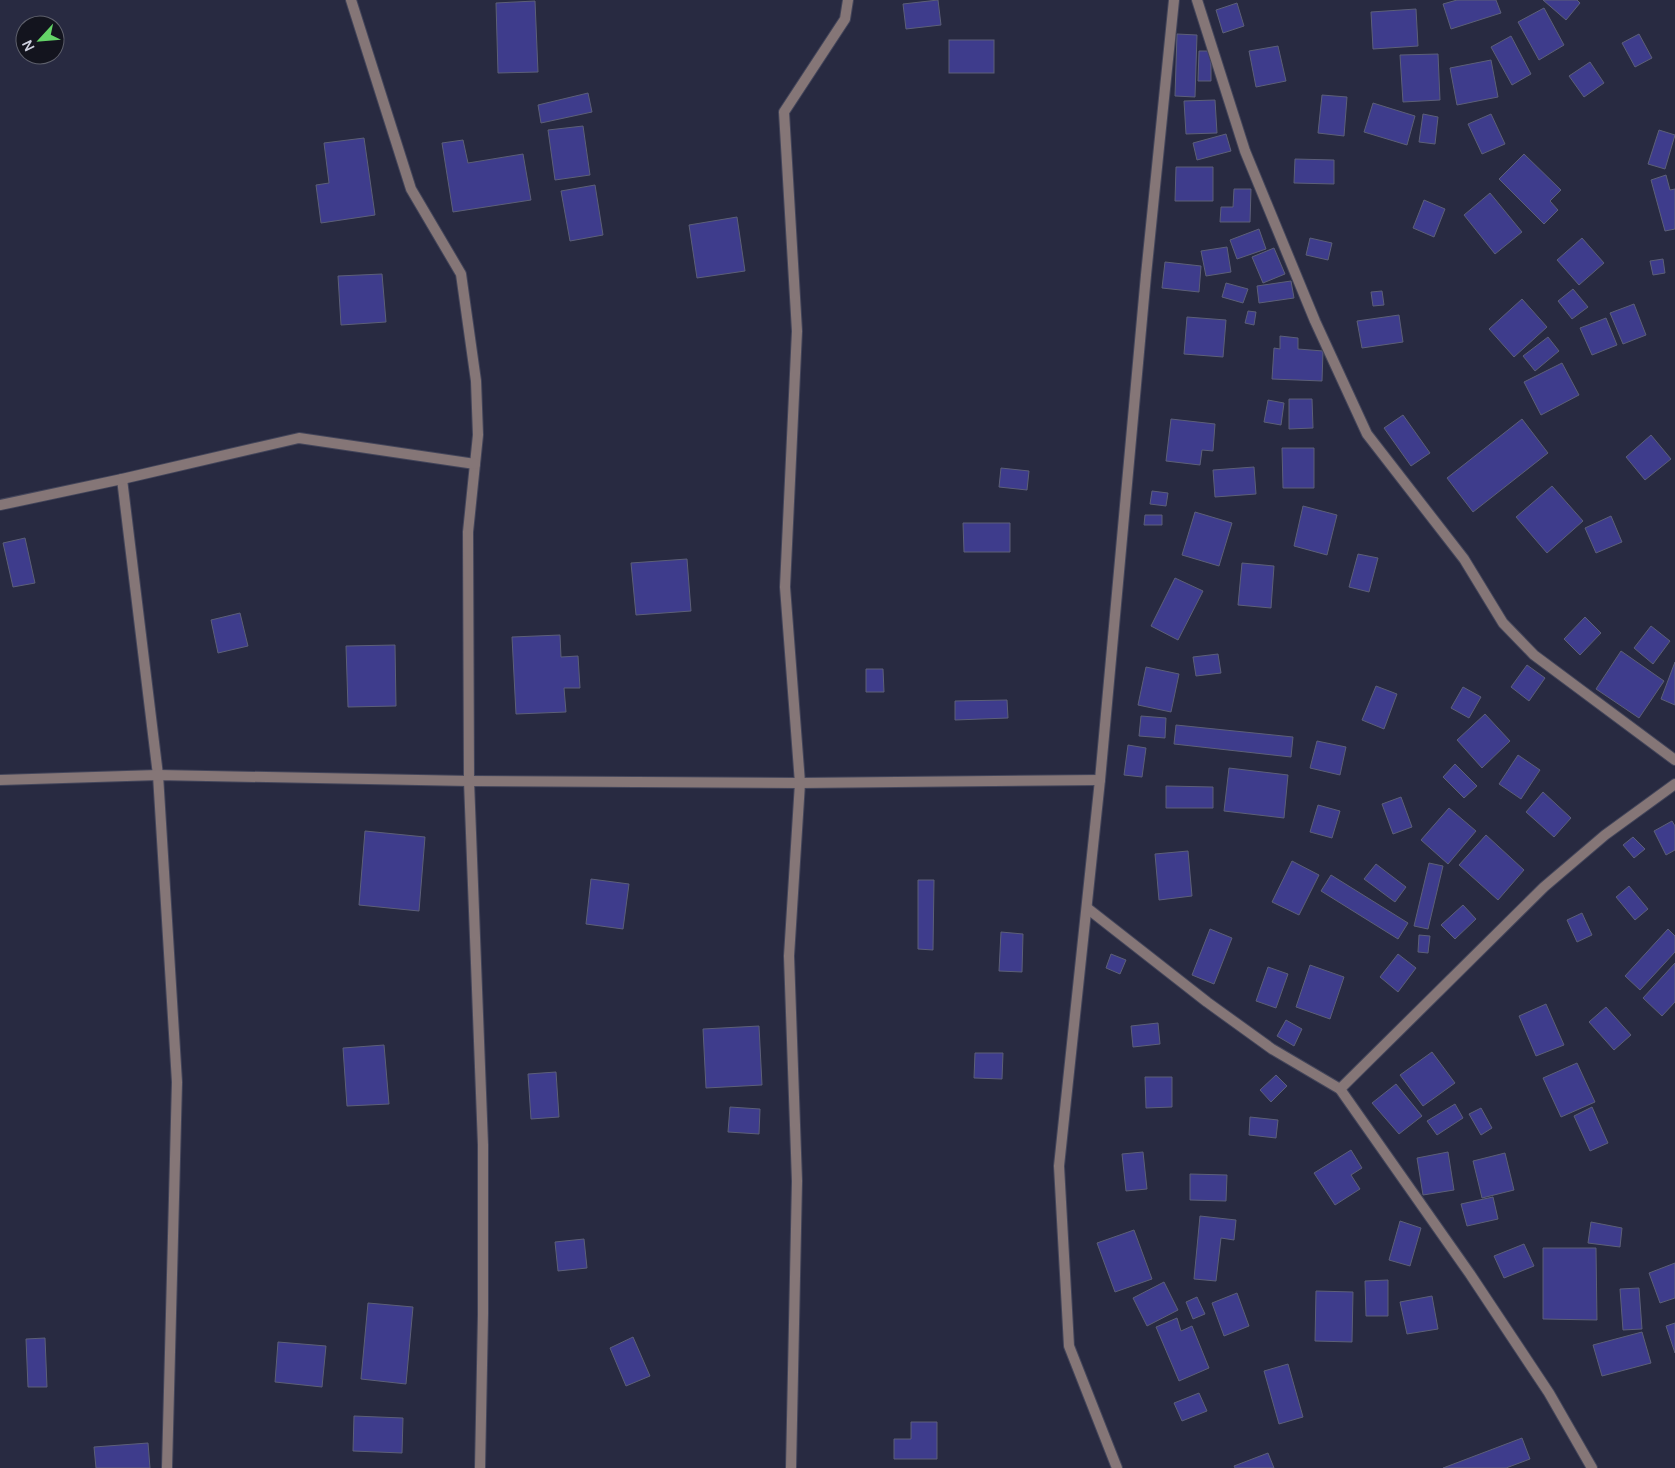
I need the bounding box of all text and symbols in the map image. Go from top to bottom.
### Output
north arrow [15,15,65,65]
text: N [17,37,39,55]

